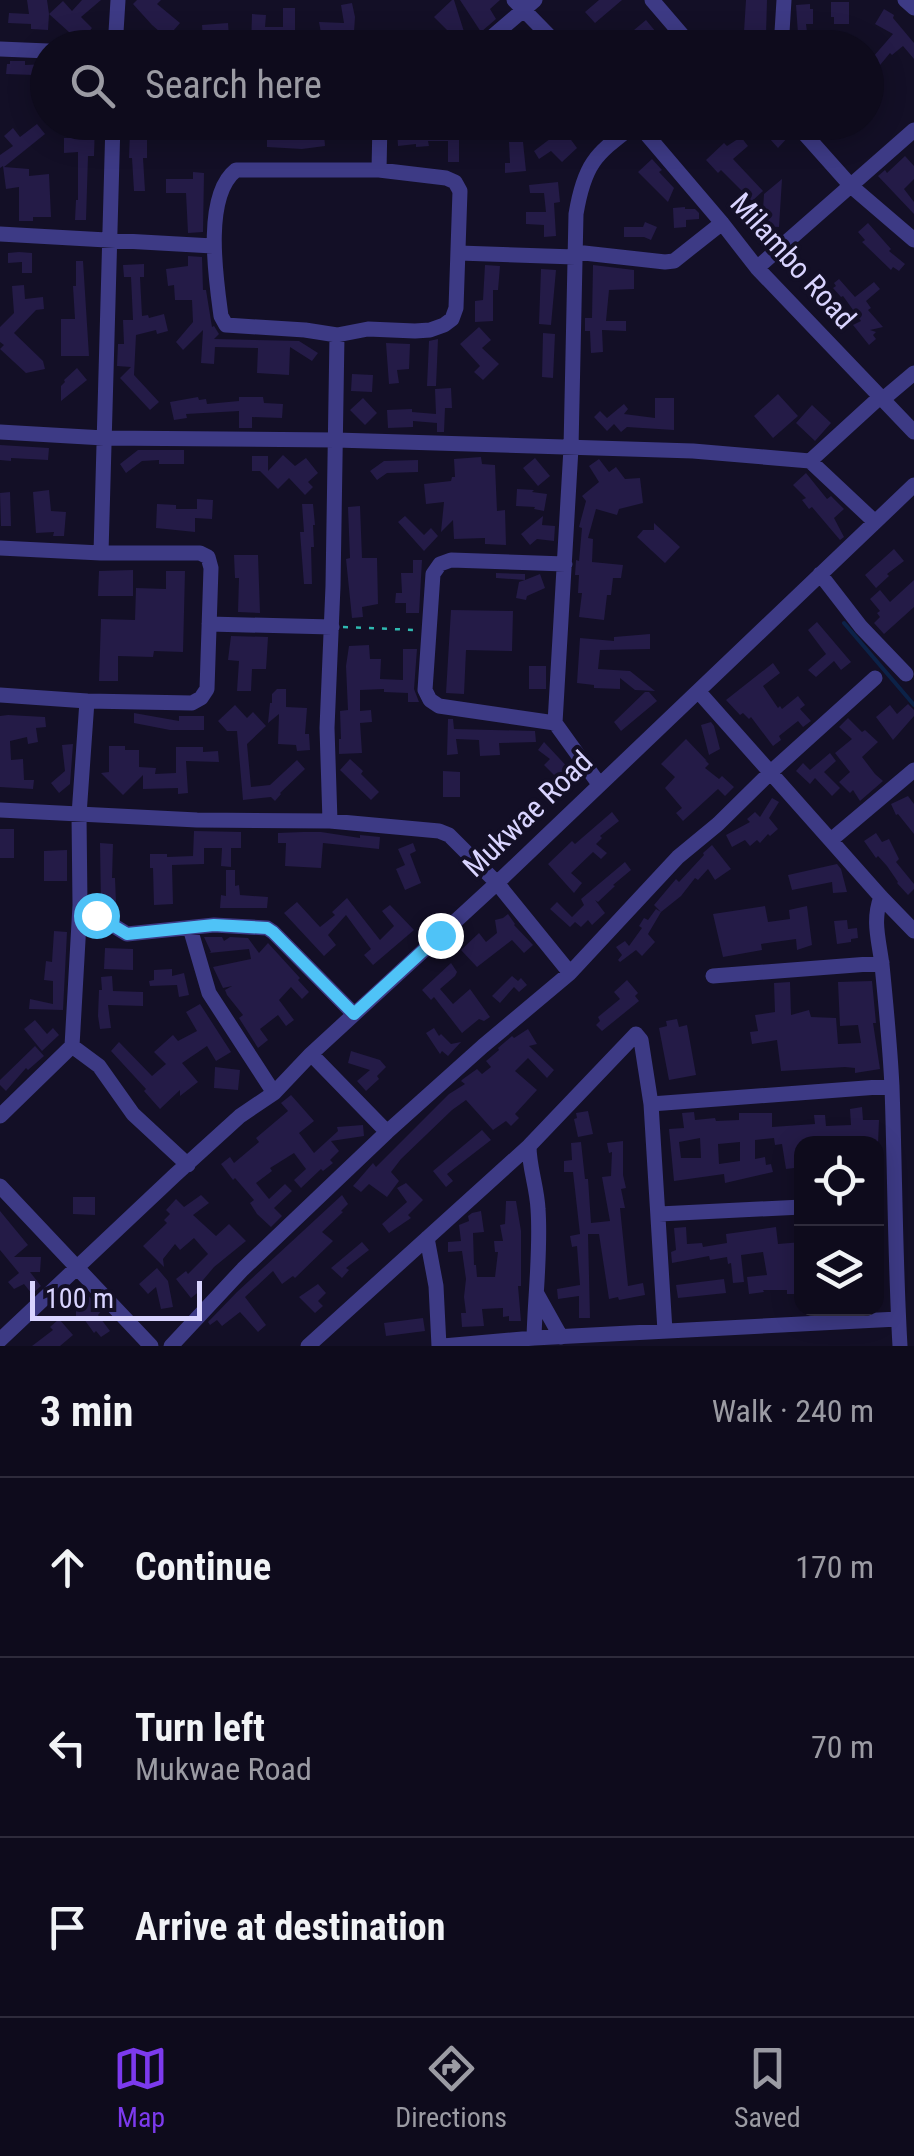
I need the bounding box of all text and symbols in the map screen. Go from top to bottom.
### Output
search box [30,30,884,140]
icon: search [65,58,120,113]
text: Search here [145,63,322,107]
street label: Milambo Road [723,186,863,336]
street label: Mukwae Road [456,743,599,884]
route start [74,893,120,939]
route end [418,913,464,959]
map controls [794,1136,884,1316]
button: locate [794,1136,884,1226]
button: layers [794,1226,884,1316]
scale bar [30,1276,202,1320]
text: 100 m [45,1282,114,1315]
text: 3 min [40,1387,133,1436]
text: Walk · 240 m [712,1392,874,1430]
icon: ahead [40,1540,95,1595]
text: Continue [135,1545,271,1589]
text: 170 m [795,1548,874,1586]
text: Turn left [135,1706,265,1750]
icon: left [40,1720,95,1775]
text: 70 m [811,1728,874,1766]
text: Mukwae Road [135,1750,312,1788]
icon: arrive [40,1900,95,1955]
text: Arrive at destination [135,1905,445,1949]
tab: Map [113,2041,168,2134]
tab: Directions [395,2041,507,2134]
tab: Saved [734,2041,801,2134]

